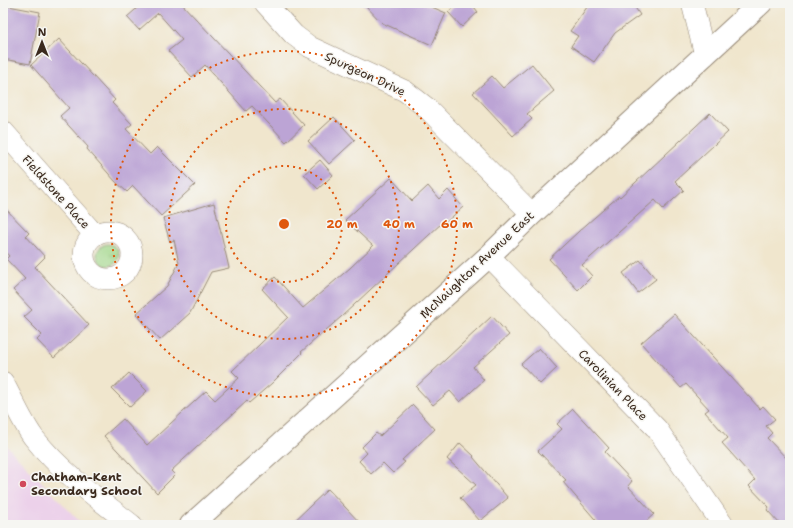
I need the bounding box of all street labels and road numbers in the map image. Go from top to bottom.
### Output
street label: Spurgeon Drive [322,48,408,100]
street label: Fieldstone Place [19,152,94,232]
street label: McNaughton Avenue East [416,208,538,322]
street label: Carolinian Place [575,346,651,424]

